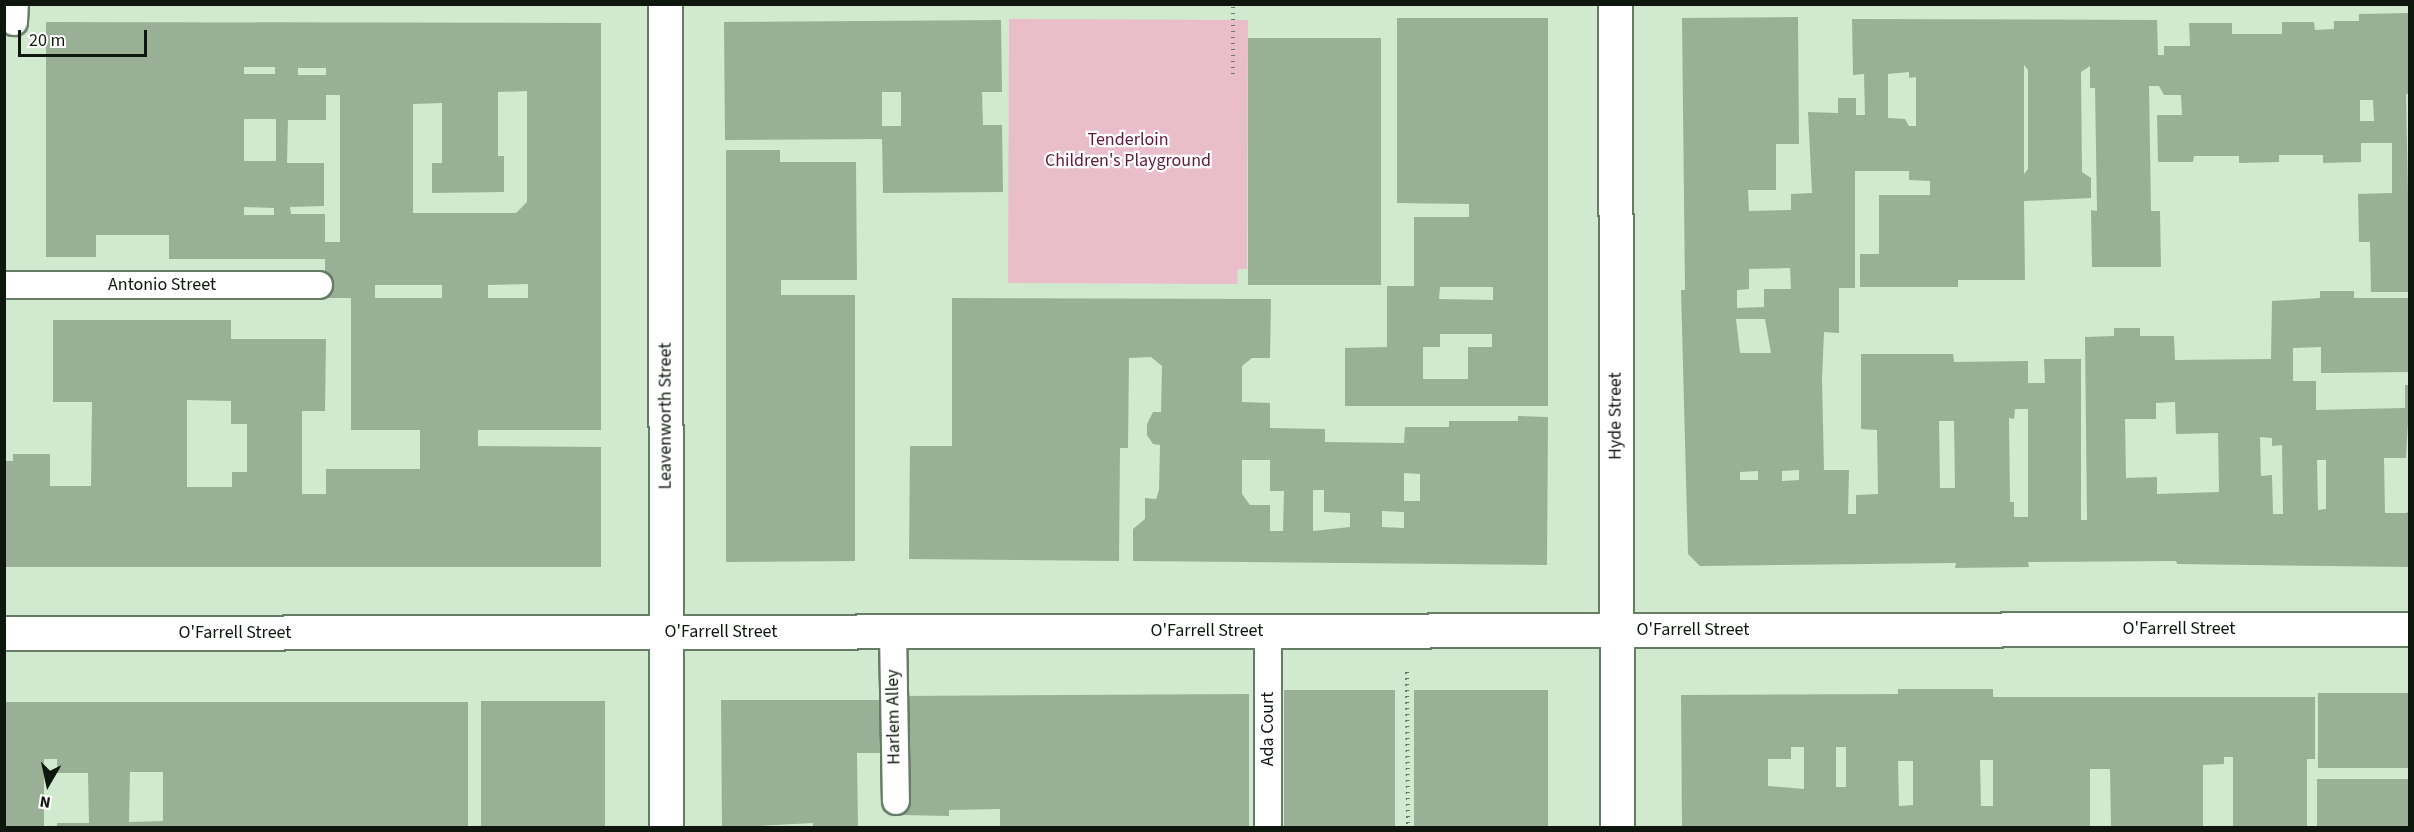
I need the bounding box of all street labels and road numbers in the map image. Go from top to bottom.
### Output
street label: Antonio Street [108,274,216,296]
street label: Leavenworth Street [655,343,677,489]
street label: Hyde Street [1605,372,1627,460]
street label: O'Farrell Street [2123,618,2235,640]
street label: O'Farrell Street [1637,619,1749,641]
street label: O'Farrell Street [1151,620,1263,642]
street label: O'Farrell Street [665,621,777,643]
street label: O'Farrell Street [179,622,291,644]
street label: Harlem Alley [882,669,906,765]
street label: Ada Court [1257,692,1279,766]

